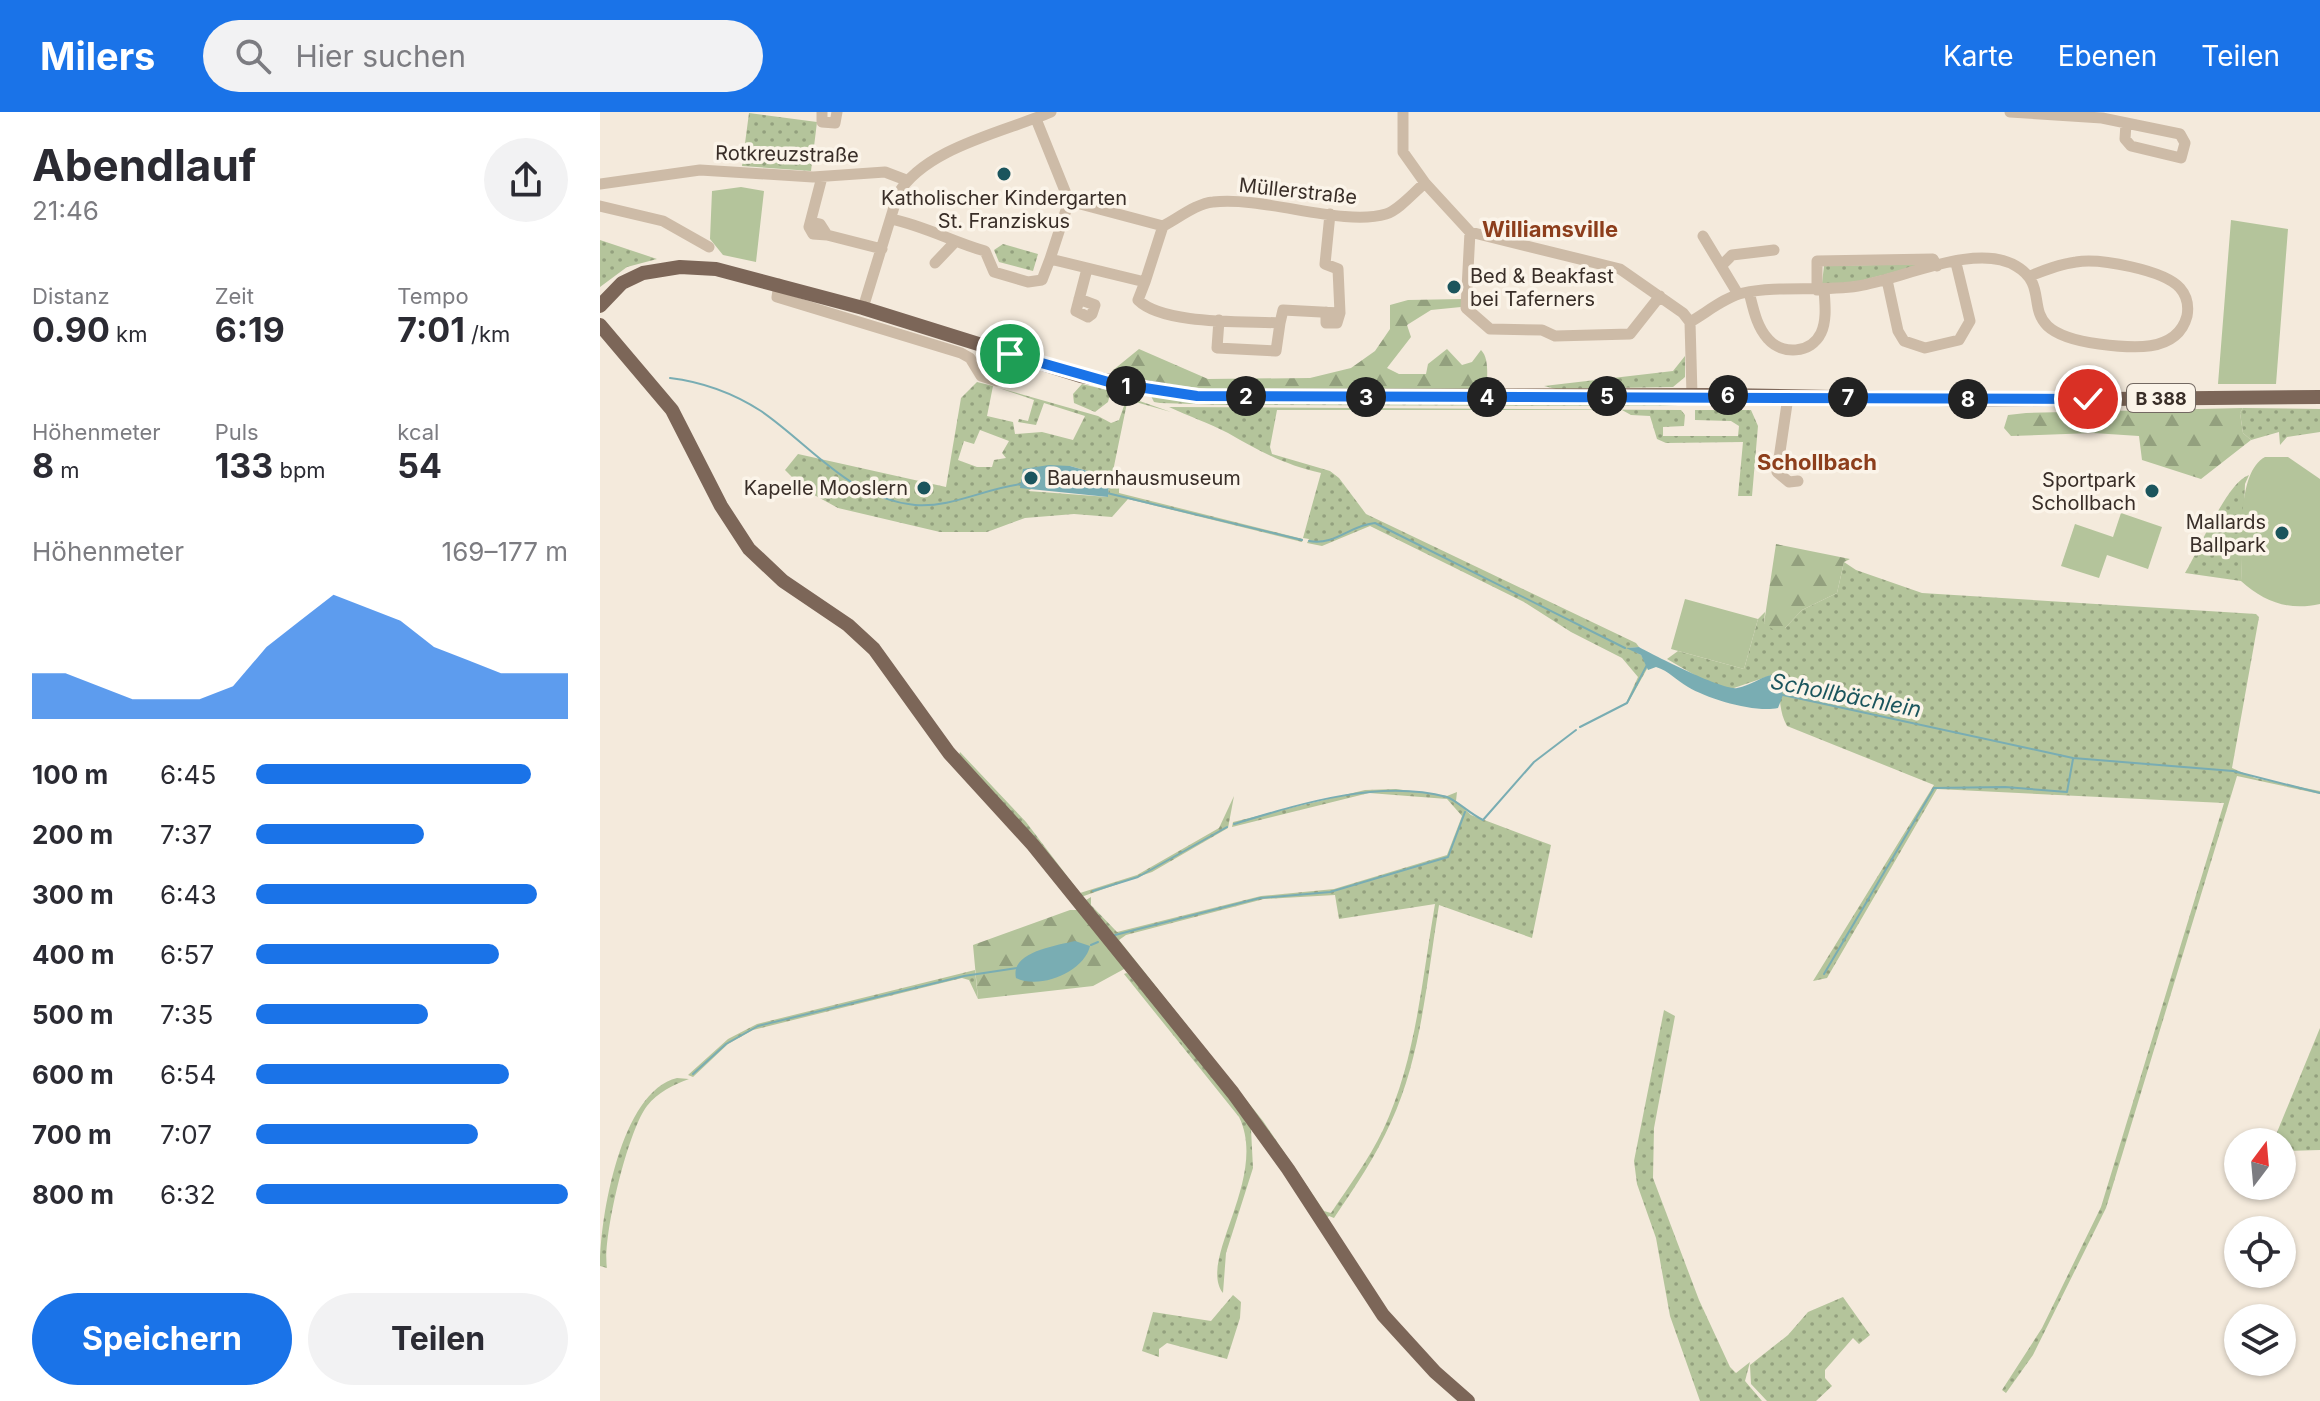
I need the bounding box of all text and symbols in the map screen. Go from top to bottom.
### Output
search box [203,20,763,92]
text: Milers [40,33,155,79]
icon: search [231,34,275,78]
text: Hier suchen [295,38,466,74]
text: Karte [1943,39,2014,73]
text: Ebenen [2058,39,2157,73]
text: Teilen [2201,39,2280,73]
text: Abendlauf [32,138,256,192]
button: share [484,138,568,222]
street label: Rotkreuzstraße [715,141,859,167]
marker: Katholischer Kindergarten St. Franziskus [995,165,1013,183]
street label: Müllerstraße [1238,173,1358,209]
place label: Katholischer Kindergarten St. Franziskus [881,186,1127,233]
text: 21:46 [32,195,99,226]
district label: Williamsville [1482,216,1618,242]
place label: Bed & Beakfast bei Taferners [1470,264,1614,311]
marker: Bed & Beakfast bei Taferners [1445,278,1463,296]
text: Distanz [32,283,110,309]
text: Zeit [215,283,254,309]
text: Tempo [397,283,469,309]
text: 0.90 [32,309,110,350]
text: 6:19 [215,309,285,350]
text: 7:01 [397,309,465,350]
pin [976,320,1044,388]
text: km [110,321,147,347]
text: /km [465,321,510,347]
icon: arrive [988,332,1032,376]
pin [2054,365,2122,433]
pin: 1 [1106,366,1146,406]
text: 1 [1121,373,1131,399]
pin: 6 [1708,375,1748,415]
pin: 2 [1226,376,1266,416]
pin: 5 [1587,376,1627,416]
pin: 3 [1346,377,1386,417]
pin: 4 [1467,377,1507,417]
pin: 7 [1828,377,1868,417]
icon: check [2066,377,2110,421]
pin: 8 [1948,379,1988,419]
text: 6 [1721,382,1735,408]
text: 2 [1239,383,1253,409]
text: 5 [1600,383,1614,409]
text: 3 [1359,384,1373,410]
text: 4 [1480,384,1494,410]
text: 7 [1842,384,1854,410]
road number: B 388 [2127,384,2195,412]
text: 8 [1961,386,1975,412]
text: Höhenmeter [32,419,161,445]
text: Puls [215,419,259,445]
text: kcal [397,419,439,445]
text: 8 [32,445,54,486]
text: 133 [215,445,273,486]
text: 54 [397,445,442,486]
district label: Schollbach [1757,449,1877,475]
text: m [54,457,80,483]
text: bpm [273,457,326,483]
place label: Bauernhausmuseum [1047,466,1241,490]
place label: Sportpark Schollbach [2031,468,2136,515]
marker: Bauernhausmuseum [1022,469,1040,487]
place label: Kapelle Mooslern [744,476,908,500]
marker: Kapelle Mooslern [915,479,933,497]
marker: Sportpark Schollbach [2143,482,2161,500]
place label: Mallards Ballpark [2186,510,2266,557]
marker: Mallards Ballpark [2273,524,2291,542]
text: Höhenmeter [32,536,184,567]
text: 169–177 m [442,536,568,567]
water label: Schollbächlein [1769,668,1923,722]
text: 100 m [32,759,108,790]
text: 6:45 [160,759,216,790]
text: 200 m [32,819,113,850]
text: 7:37 [160,819,212,850]
text: 300 m [32,879,114,910]
text: 6:43 [160,879,216,910]
text: 400 m [32,939,115,970]
text: 6:57 [160,939,214,970]
text: 500 m [32,999,114,1030]
text: 7:35 [160,999,213,1030]
text: 600 m [32,1059,114,1090]
text: 6:54 [160,1059,216,1090]
text: 700 m [32,1119,112,1150]
text: 7:07 [160,1119,212,1150]
north arrow [2224,1128,2296,1200]
map controls [2224,1128,2296,1376]
text: 800 m [32,1179,114,1210]
text: 6:32 [160,1179,216,1210]
button: locate [2224,1216,2296,1288]
button: Speichern [32,1293,292,1385]
button: Teilen [308,1293,568,1385]
button: layers [2224,1304,2296,1376]

